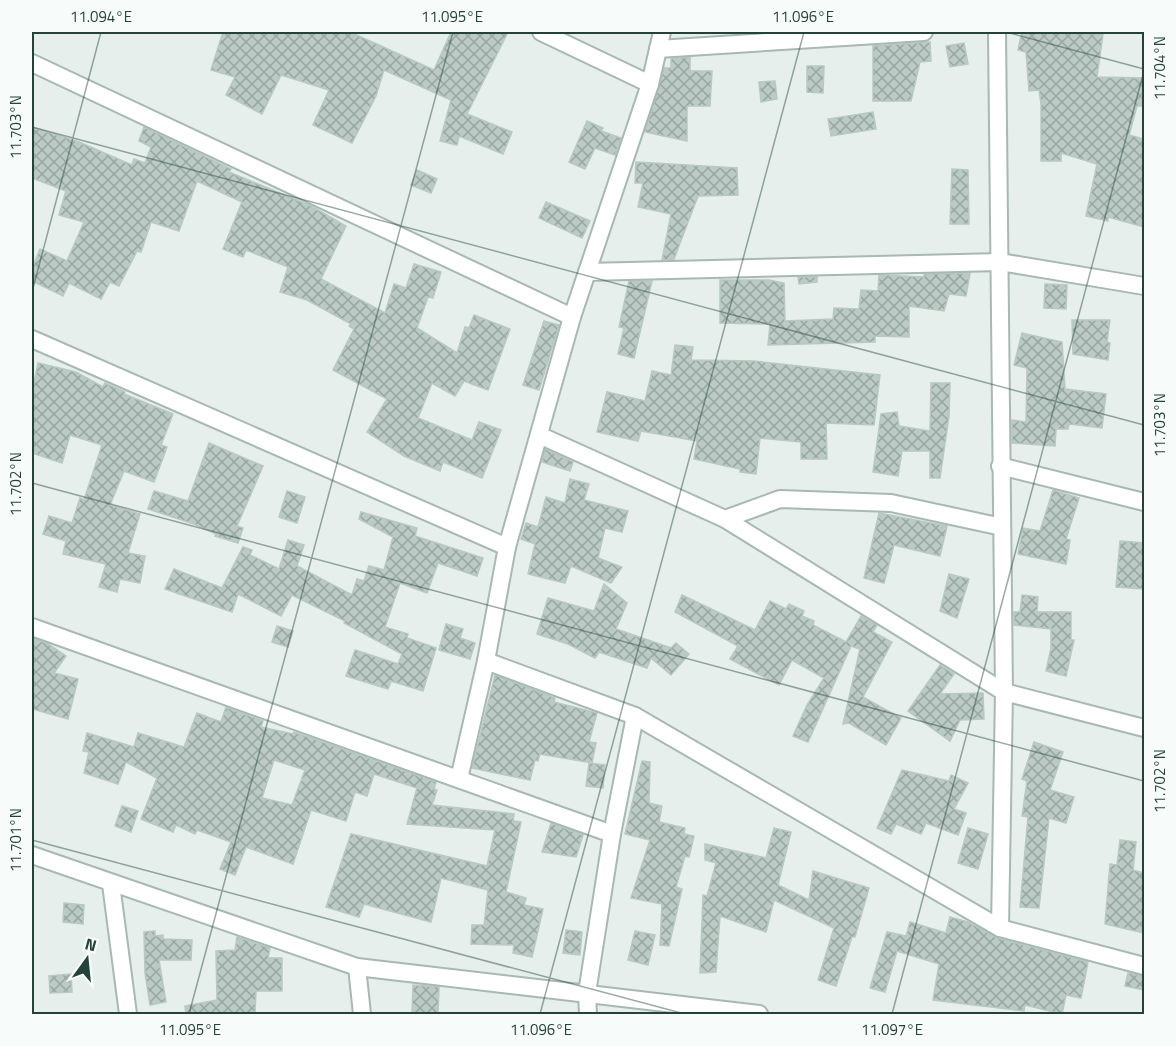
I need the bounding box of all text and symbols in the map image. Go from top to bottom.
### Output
text: 11.094°E [70,5,132,28]
text: 11.095°E [421,5,483,28]
text: 11.096°E [772,5,834,28]
text: 11.704°N [1148,36,1171,100]
text: 11.703°N [4,95,27,159]
text: 11.703°N [1148,393,1171,457]
text: 11.702°N [4,452,27,516]
text: 11.702°N [1148,749,1171,813]
text: 11.701°N [4,808,27,872]
north arrow [57,929,117,989]
text: N [82,931,99,958]
text: 11.095°E [159,1018,221,1041]
text: 11.096°E [510,1018,572,1041]
text: 11.097°E [861,1018,923,1041]

